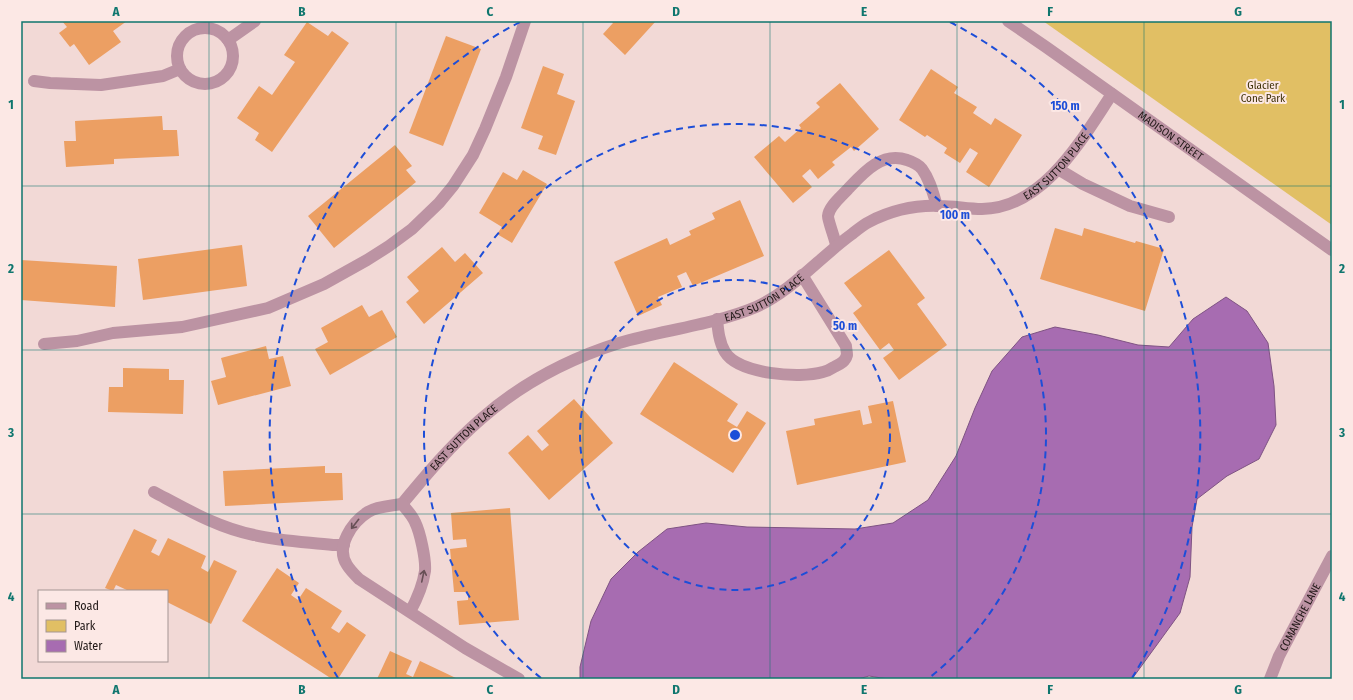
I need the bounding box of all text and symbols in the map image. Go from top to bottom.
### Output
text: A [111,4,120,19]
text: B [298,4,306,19]
text: C [487,4,494,19]
text: D [672,4,680,19]
text: E [861,4,867,19]
text: F [1047,4,1053,19]
text: G [1234,4,1242,19]
park label: Glacier Cone Park [1241,79,1286,105]
text: 1 [8,97,14,112]
text: 1 [1339,97,1345,112]
text: 150 m [1050,99,1080,113]
street label: MADISON STREET [1136,108,1206,163]
street label: EAST SUTTON PLACE [1021,130,1091,202]
text: 100 m [940,208,970,222]
text: 2 [7,261,14,276]
text: 2 [1338,261,1345,276]
street label: EAST SUTTON PLACE [723,271,806,324]
text: 50 m [833,319,857,333]
street label: EAST SUTTON PLACE [427,402,500,473]
text: 3 [7,425,14,440]
text: 3 [1338,425,1345,440]
centre of rings [728,428,742,442]
one-way arrow [351,519,359,530]
one-way arrow [420,569,428,582]
street label: COMANCHE LANE [1276,581,1323,653]
text: 4 [8,589,15,604]
text: 4 [1339,589,1346,604]
legend [38,590,168,662]
text: Road [74,599,99,613]
text: Park [74,619,96,633]
text: Water [74,639,103,653]
text: A [111,682,120,697]
text: B [298,682,306,697]
text: C [487,682,494,697]
text: D [672,682,680,697]
text: E [861,682,867,697]
text: F [1047,682,1053,697]
text: G [1234,682,1242,697]

